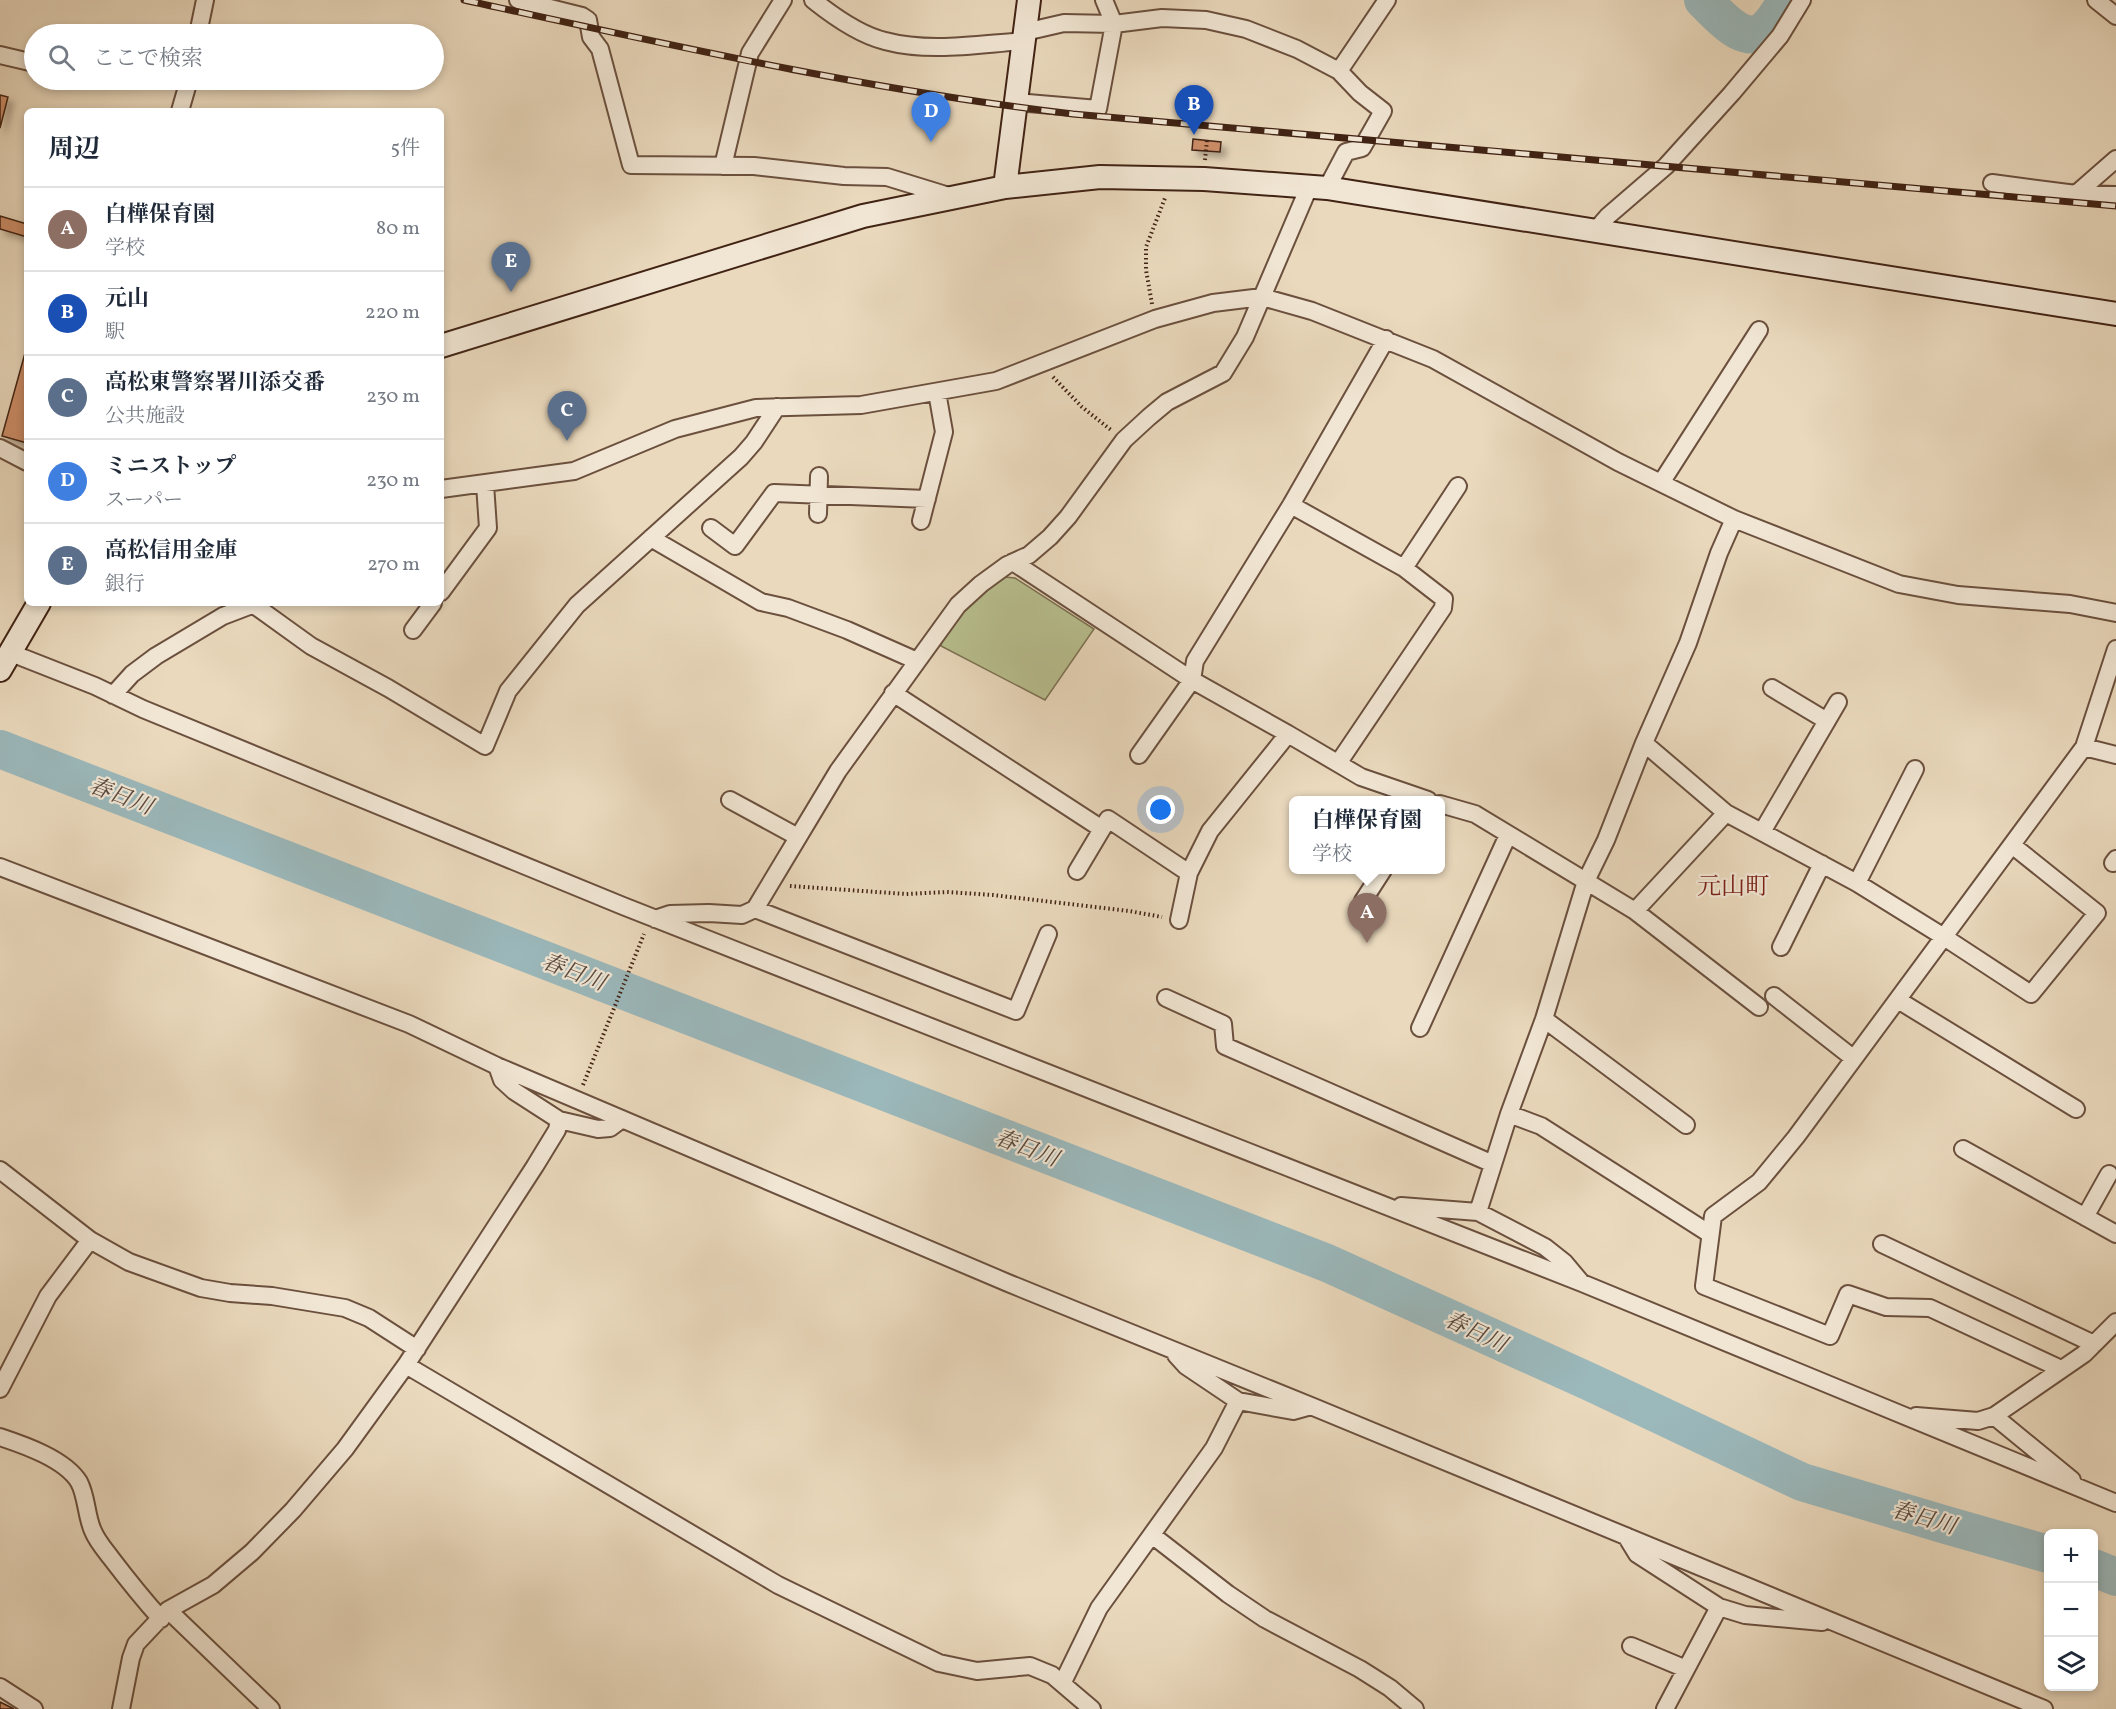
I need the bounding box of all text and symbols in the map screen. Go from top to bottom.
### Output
search box [24,24,444,90]
icon: search [45,41,78,74]
text: ここで検索 [93,44,203,75]
pin: B [1174,86,1214,135]
pin: D [912,92,950,142]
text: 周辺 [48,132,100,168]
text: 5件 [390,135,420,163]
text: 白樺保育園 [105,200,215,231]
text: A [60,215,75,243]
text: 80 m [376,215,420,243]
text: 学校 [105,235,145,263]
pin: E [492,242,530,292]
text: 元山 [105,284,149,315]
text: B [61,299,74,327]
text: 220 m [365,299,420,327]
text: 駅 [105,319,125,347]
text: 高松東警察署川添交番 [105,368,325,399]
text: C [61,383,74,411]
text: 230 m [366,383,420,411]
pin: C [548,392,586,441]
text: 公共施設 [105,403,185,431]
text: ミニストップ [105,452,236,483]
text: D [60,467,75,495]
text: 230 m [366,467,420,495]
text: スーパー [105,487,183,515]
text: 高松信用金庫 [105,536,237,567]
text: E [61,551,74,579]
text: 270 m [367,551,420,579]
text: 銀行 [105,571,145,599]
water label: 春日川 [84,771,158,824]
your location [1146,795,1175,824]
popup [1289,796,1445,874]
text: 白樺保育園 [1312,806,1422,837]
text: 学校 [1312,841,1352,869]
district label: 元山町 [1697,871,1769,905]
pin: A [1348,894,1386,943]
water label: 春日川 [537,947,611,1000]
water label: 春日川 [990,1123,1064,1176]
water label: 春日川 [1438,1305,1513,1362]
water label: 春日川 [1887,1495,1961,1544]
map controls [2044,1529,2098,1691]
button: + [2044,1529,2098,1583]
button: − [2044,1583,2098,1637]
button: layers [2044,1637,2098,1691]

